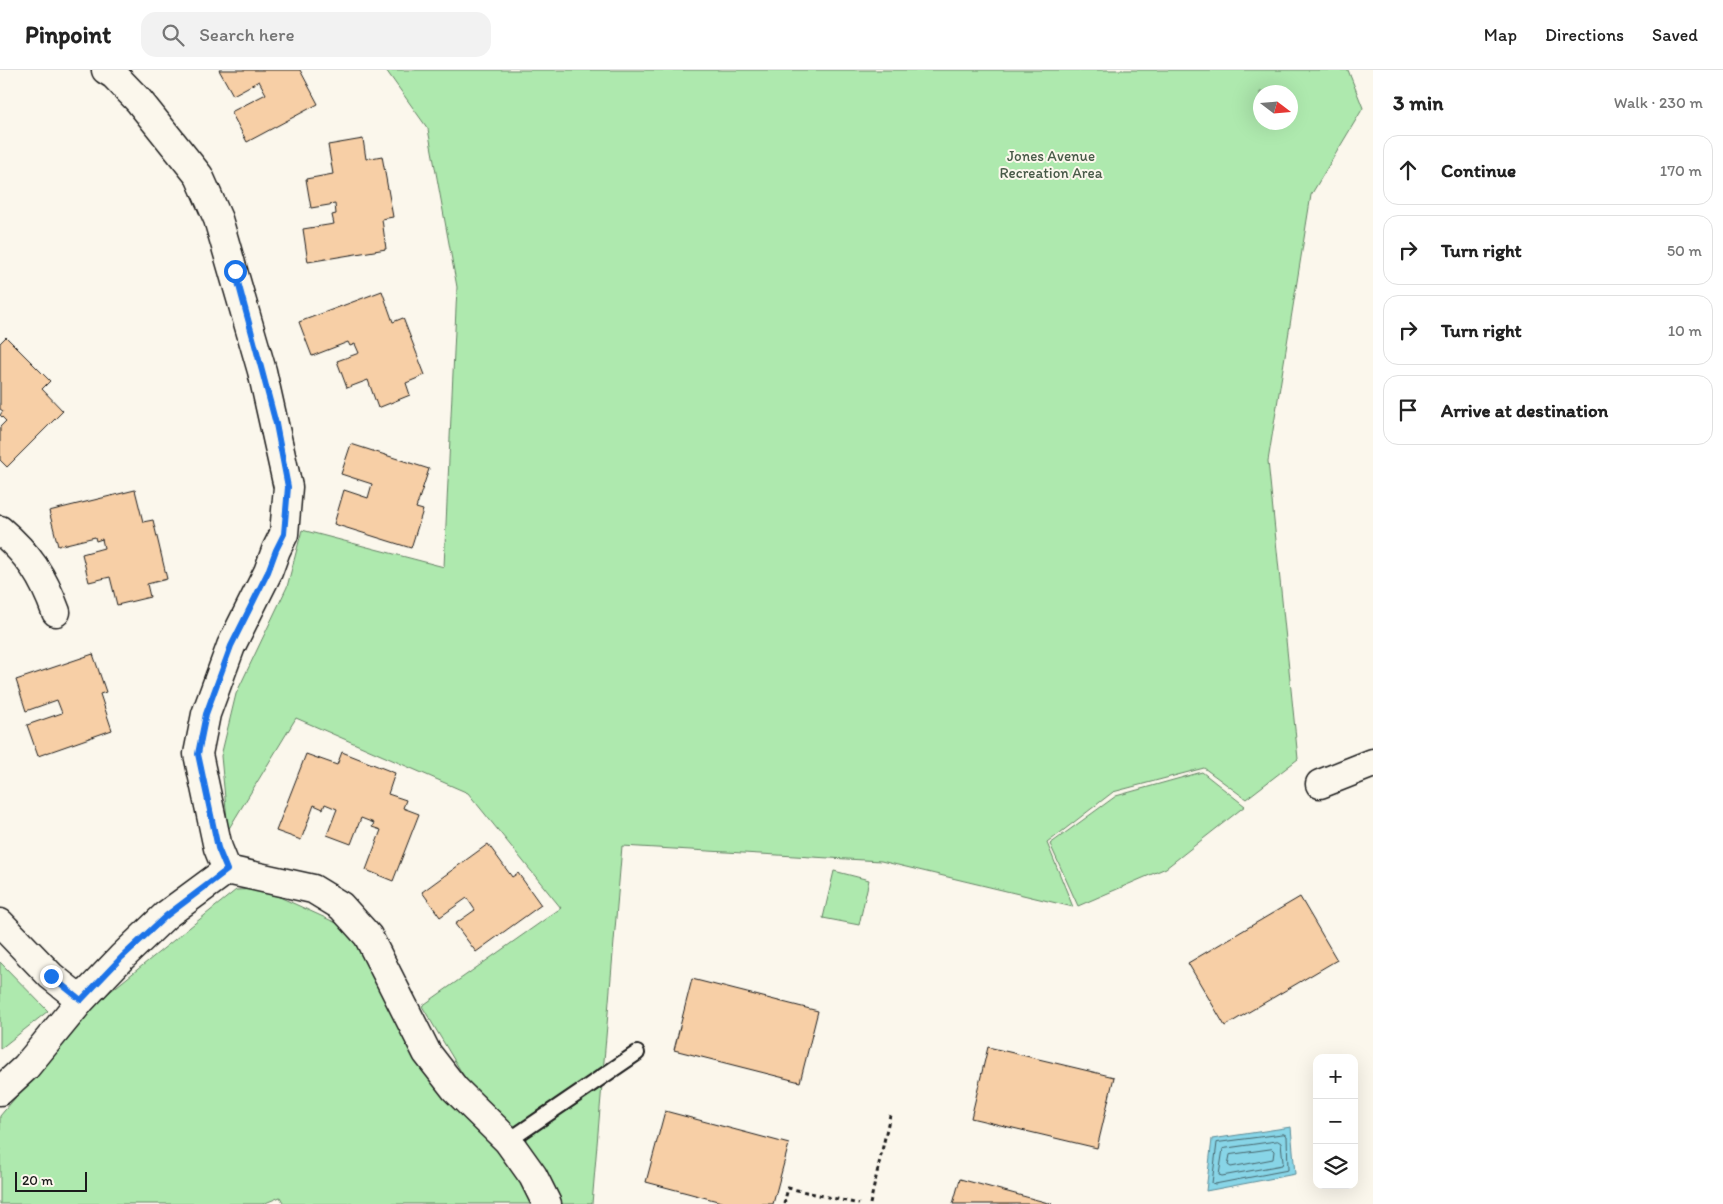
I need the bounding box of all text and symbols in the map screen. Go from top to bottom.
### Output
search box [141,12,491,57]
text: Pinpoint [25,20,111,49]
icon: search [159,21,187,49]
text: Search here [199,23,294,46]
text: Map [1484,24,1517,46]
text: Directions [1545,24,1624,46]
text: Saved [1652,24,1698,46]
north arrow [1253,85,1298,130]
text: 3 min [1393,90,1443,115]
text: Walk · 230 m [1614,93,1703,112]
park label: Jones Avenue Recreation Area [1000,147,1103,182]
icon: ahead [1394,156,1422,184]
text: Continue [1441,159,1516,182]
text: 170 m [1660,161,1702,180]
icon: right [1394,236,1422,264]
text: Turn right [1441,239,1522,262]
text: 50 m [1667,241,1702,260]
route start [224,260,247,283]
icon: right [1394,316,1422,344]
text: Turn right [1441,319,1522,342]
text: 10 m [1668,321,1702,340]
icon: arrive [1394,396,1422,424]
text: Arrive at destination [1441,399,1608,422]
route end [40,965,63,988]
map controls [1313,1054,1358,1189]
button: + [1313,1054,1358,1099]
button: − [1313,1099,1358,1144]
button: layers [1313,1144,1358,1189]
scale bar [15,1169,88,1192]
text: 20 m [22,1172,53,1189]

